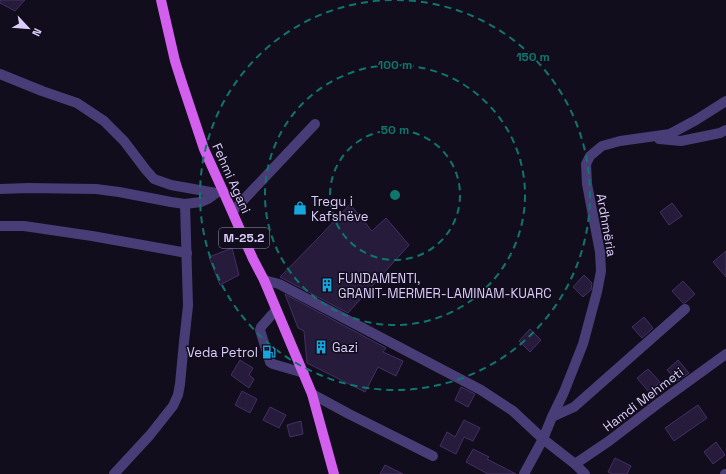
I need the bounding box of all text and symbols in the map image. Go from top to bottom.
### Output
north arrow [8,8,48,48]
text: N [29,26,45,39]
text: 150 m [516,49,550,65]
text: 100 m [378,57,412,73]
text: 50 m [381,122,409,138]
street label: Fehmi Agani [208,140,255,216]
centre of rings [388,188,402,202]
street label: Ardhmëria [593,192,620,258]
place label: Tregu i Kafshëve [311,193,368,225]
shop icon: Tregu i Kafshëve [292,200,308,216]
road number: M-25.2 [219,228,269,248]
place label: FUNDAMENTI, GRANIT-MERMER-LAMINAM-KUARC [338,270,552,302]
building icon: FUNDAMENTI, GRANIT-MERMER-LAMINAM-KUARC [319,277,335,293]
building icon: Gazi [313,339,329,355]
place label: Gazi [332,339,358,356]
place label: Veda Petrol [187,344,258,361]
fuel station icon: Veda Petrol [261,344,277,360]
street label: Hamdi Mehmeti [600,363,687,435]

